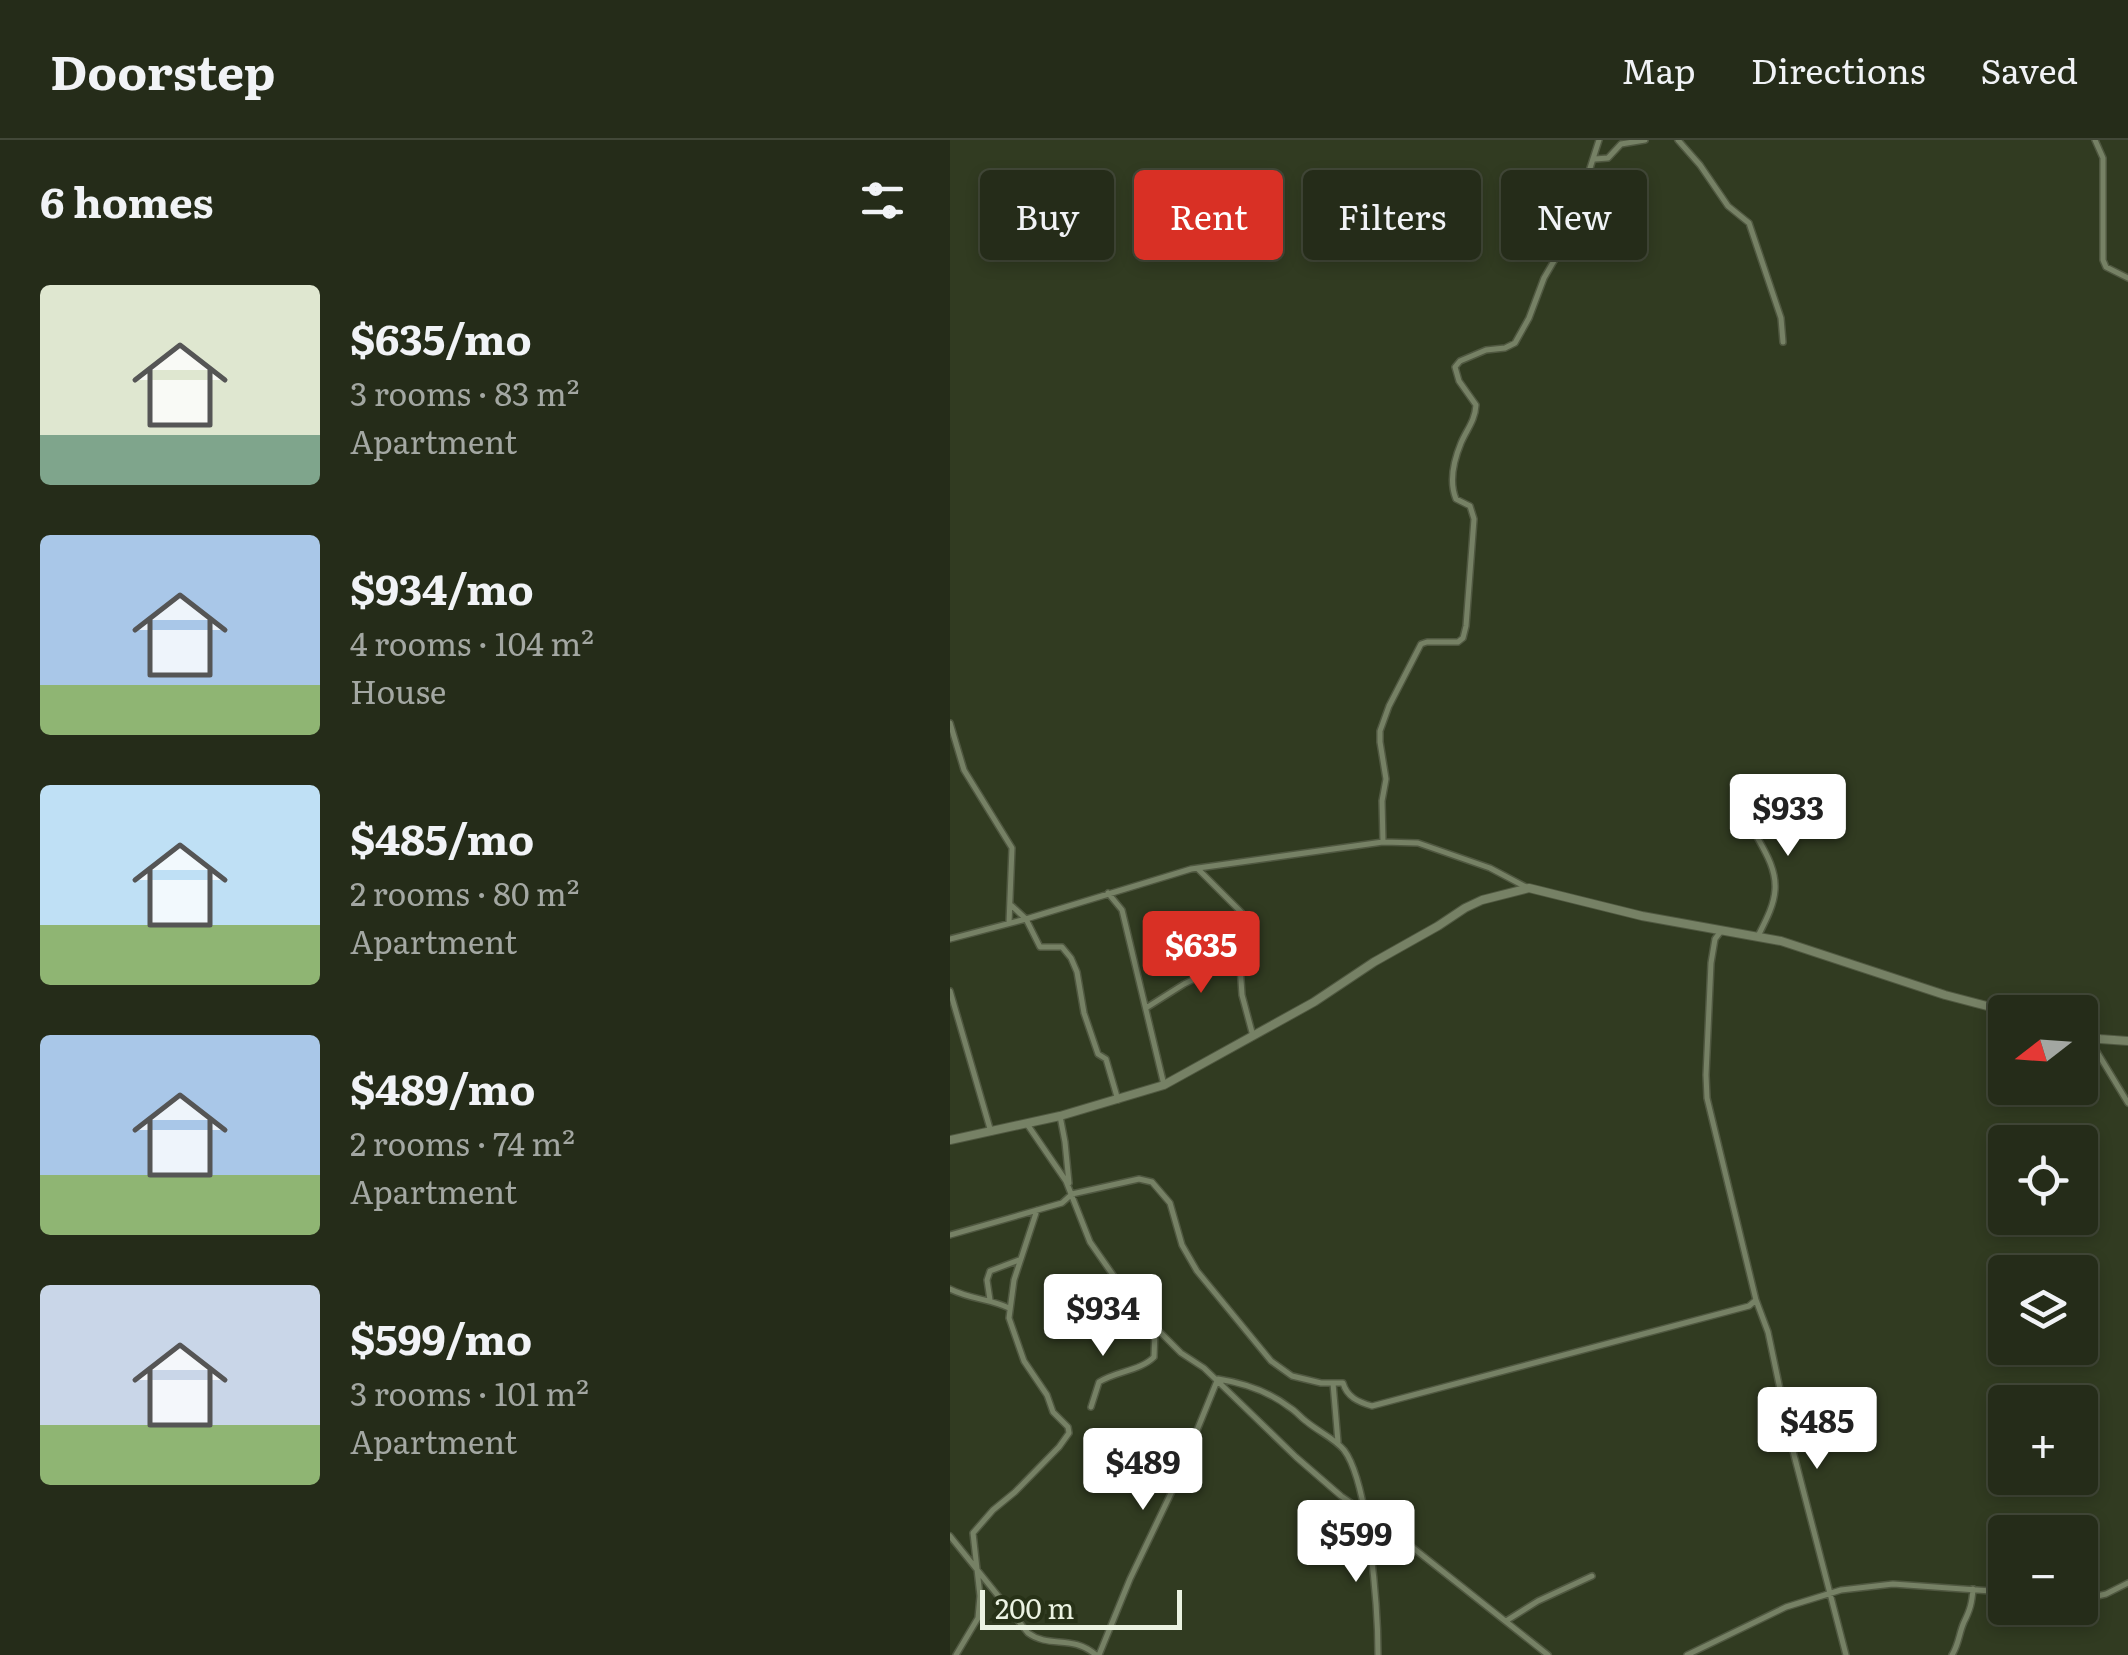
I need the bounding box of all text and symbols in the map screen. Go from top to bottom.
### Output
text: Doorstep [50,34,275,105]
text: Map [1621,43,1696,95]
text: Directions [1751,43,1926,95]
text: Saved [1981,43,2078,95]
text: 6 homes [40,169,214,231]
chip: Buy [980,170,1114,260]
chip: Rent [1134,170,1283,260]
chip: Filters [1303,170,1481,260]
chip: New [1501,170,1647,260]
icon: filters [855,173,910,228]
text: $635/mo [350,306,532,368]
icon: home [120,325,240,445]
text: 3 rooms · 83 m² [350,368,580,416]
text: Apartment [350,416,517,464]
text: $934/mo [350,556,534,618]
icon: home [120,575,240,695]
text: 4 rooms · 104 m² [350,618,594,666]
text: House [350,666,446,714]
pin: $933 [1729,774,1847,859]
text: $933 [1752,782,1824,830]
text: $485/mo [350,806,534,868]
icon: home [120,825,240,945]
text: 2 rooms · 80 m² [350,868,580,916]
pin: $635 [1142,911,1260,996]
text: Apartment [350,916,517,964]
text: $635 [1165,919,1237,967]
north arrow [1988,995,2098,1105]
map controls [1988,995,2098,1625]
text: $489/mo [350,1056,535,1118]
icon: home [120,1075,240,1195]
text: 2 rooms · 74 m² [350,1118,575,1166]
button: locate [1988,1125,2098,1235]
text: Apartment [350,1166,517,1214]
button: layers [1988,1255,2098,1365]
pin: $934 [1044,1274,1162,1359]
text: $934 [1066,1282,1140,1330]
text: $599/mo [350,1306,532,1368]
icon: home [120,1325,240,1445]
text: 3 rooms · 101 m² [350,1368,589,1416]
button: + [1988,1385,2098,1495]
pin: $485 [1758,1387,1876,1472]
text: $485 [1780,1395,1854,1443]
text: Apartment [350,1416,517,1464]
pin: $489 [1084,1428,1202,1513]
text: $489 [1105,1436,1181,1484]
pin: $599 [1297,1500,1415,1585]
text: $599 [1320,1508,1393,1556]
button: − [1988,1515,2098,1625]
scale bar [980,1585,1182,1630]
text: 200 m [995,1586,1074,1628]

